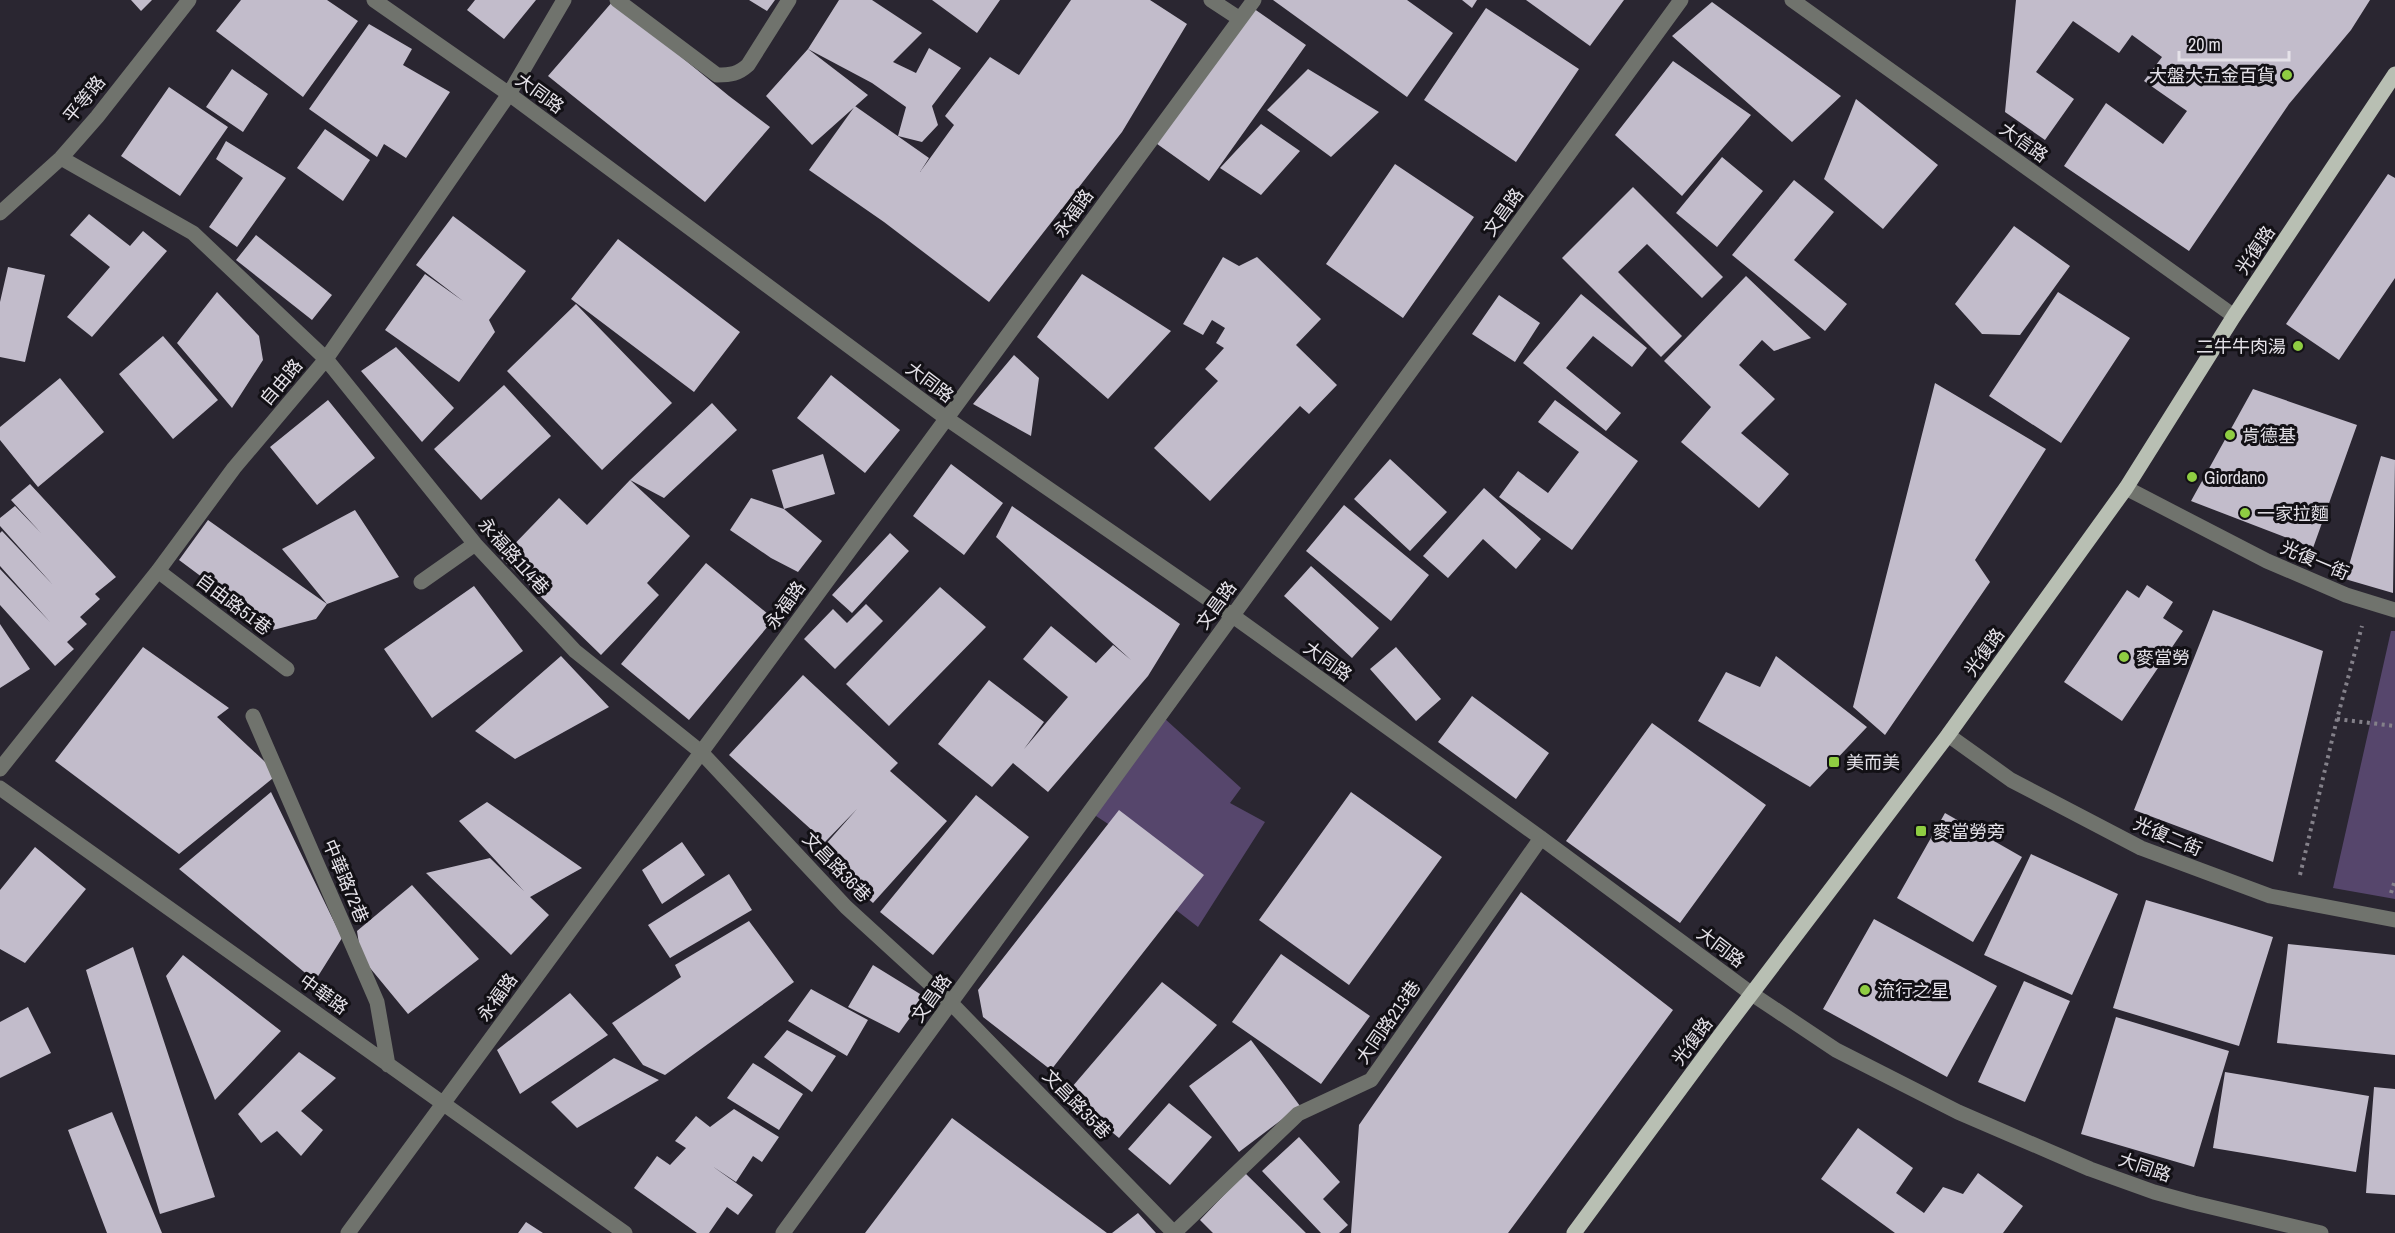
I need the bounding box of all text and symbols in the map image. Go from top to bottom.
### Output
scale bar [2179,24,2288,62]
text: 20 m [2188,32,2221,57]
place label: 大盤大五金百貨 [2149,63,2275,88]
street label: 大同路 [511,67,569,119]
marker: 大盤大五金百貨 [2280,68,2294,82]
street label: 平等路 [57,70,111,128]
street label: 大信路 [1995,116,2053,168]
street label: 文昌路 [1477,183,1529,241]
street label: 永福路 [1047,184,1099,242]
street label: 光復路 [2230,221,2280,279]
place label: 二牛牛肉湯 [2196,334,2286,359]
marker: 二牛牛肉湯 [2291,339,2305,353]
street label: 自由路 [254,353,308,411]
street label: 大同路 [901,356,959,408]
place label: 肯德基 [2242,423,2296,448]
marker: 肯德基 [2223,428,2237,442]
place label: Giordano [2204,465,2266,490]
marker: Giordano [2185,470,2199,484]
place label: 一家拉麵 [2257,501,2329,526]
marker: 一家拉麵 [2238,506,2252,520]
street label: 永福路114巷 [473,512,555,600]
street label: 光復一街 [2277,534,2353,586]
street label: 自由路51巷 [191,567,277,641]
street label: 永福路 [759,576,811,634]
street label: 文昌路 [1190,576,1242,634]
street label: 光復路 [1958,623,2010,681]
street label: 大同路 [1299,635,1357,687]
place label: 麥當勞 [2136,645,2190,670]
marker: 麥當勞 [2117,650,2131,664]
place label: 美而美 [1846,750,1900,775]
marker: 美而美 [1827,755,1841,769]
street label: 光復二街 [2130,810,2206,862]
place label: 麥當勞旁 [1933,819,2005,844]
marker: 麥當勞旁 [1914,824,1928,838]
street label: 文昌路36巷 [797,827,877,907]
street label: 中華路72巷 [317,835,375,927]
street label: 大同路 [1692,921,1750,973]
street label: 中華路 [295,968,353,1020]
street label: 永福路 [471,968,523,1026]
street label: 文昌路 [905,969,957,1027]
street label: 大同路213巷 [1350,975,1426,1069]
place label: 流行之星 [1877,978,1949,1003]
marker: 流行之星 [1858,983,1872,997]
street label: 光復路 [1666,1012,1718,1070]
street label: 文昌路35巷 [1037,1064,1117,1144]
street label: 大同路 [2115,1146,2175,1188]

